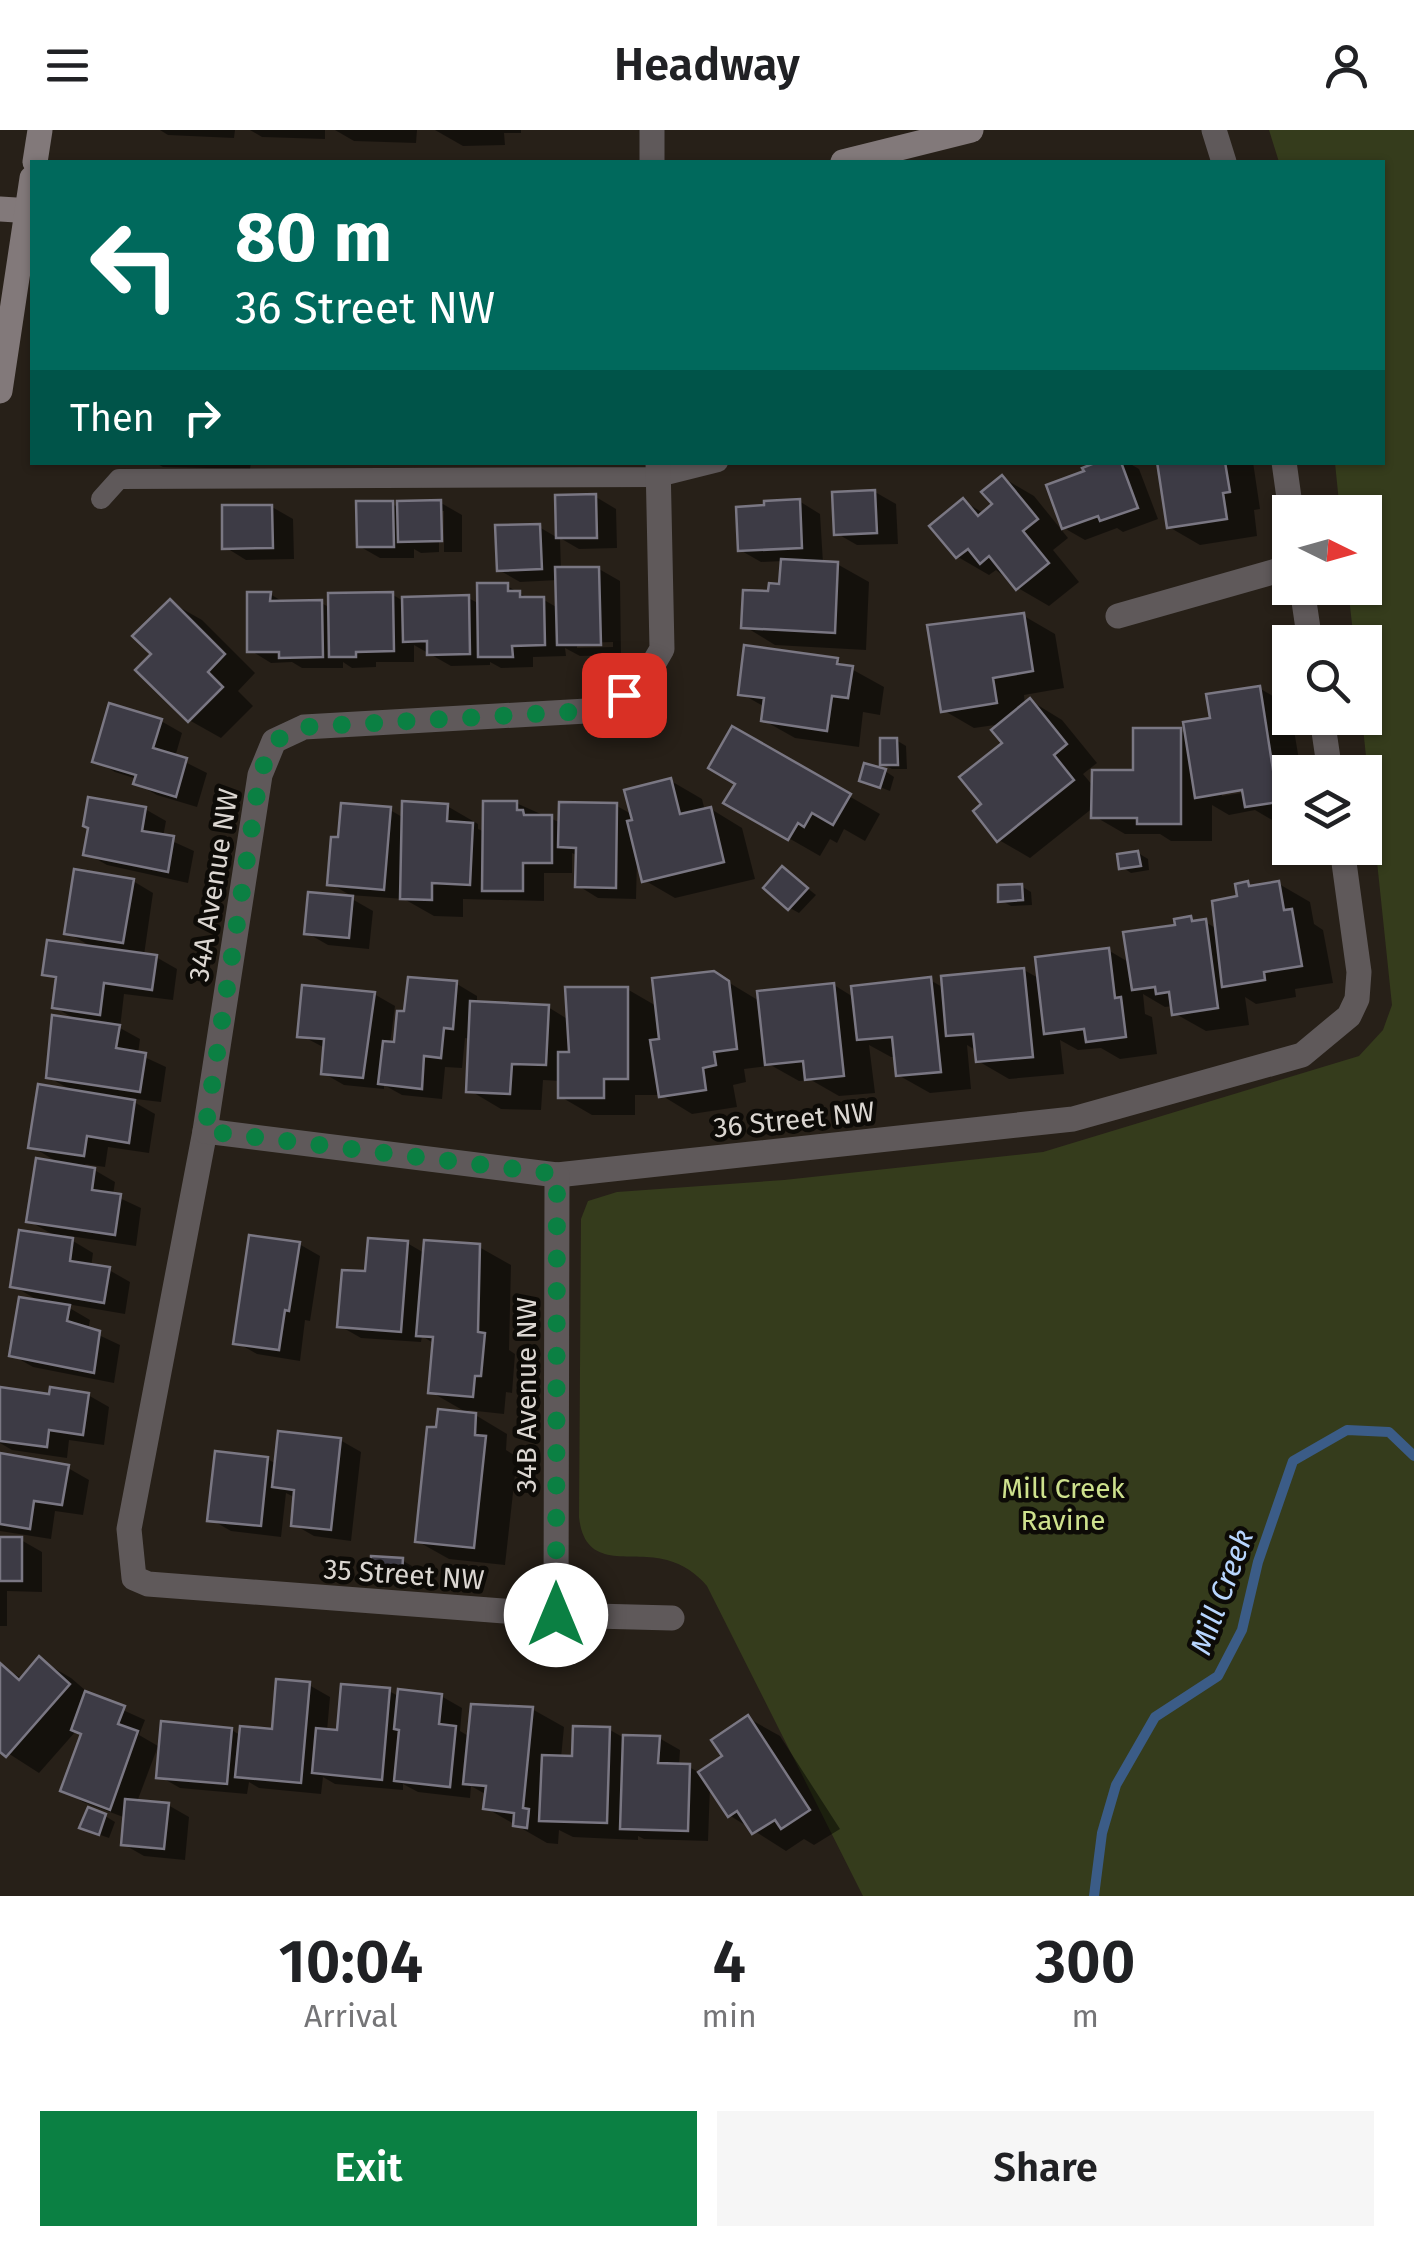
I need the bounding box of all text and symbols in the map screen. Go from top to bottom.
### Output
icon: menu [40,38,95,93]
text: Headway [614,38,800,92]
icon: person [1319,38,1374,93]
text: 80 m [235,196,392,280]
icon: left [70,200,200,330]
text: 36 Street NW [235,281,495,335]
icon: right [175,390,230,445]
text: Then [70,395,155,441]
north arrow [1272,495,1382,605]
map controls [1272,495,1382,865]
button: search [1272,625,1382,735]
pin [582,653,667,738]
icon: arrive [597,668,652,723]
button: layers [1272,755,1382,865]
street label: 34A Avenue NW [182,786,245,984]
street label: 36 Street NW [712,1095,876,1144]
street label: 34B Avenue NW [510,1297,543,1493]
park label: Mill Creek Ravine [1001,1472,1125,1537]
water label: Mill Creek [1183,1525,1261,1659]
street label: 35 Street NW [322,1552,485,1597]
position arrow [504,1563,608,1667]
text: 10:04 [278,1926,423,1998]
text: 4 [712,1926,746,1998]
text: 300 [1035,1926,1136,1998]
text: Arrival [304,1997,398,2035]
text: min [702,1997,757,2035]
text: m [1072,1997,1099,2035]
button: Exit [40,2111,697,2226]
button: Share [717,2111,1374,2226]

